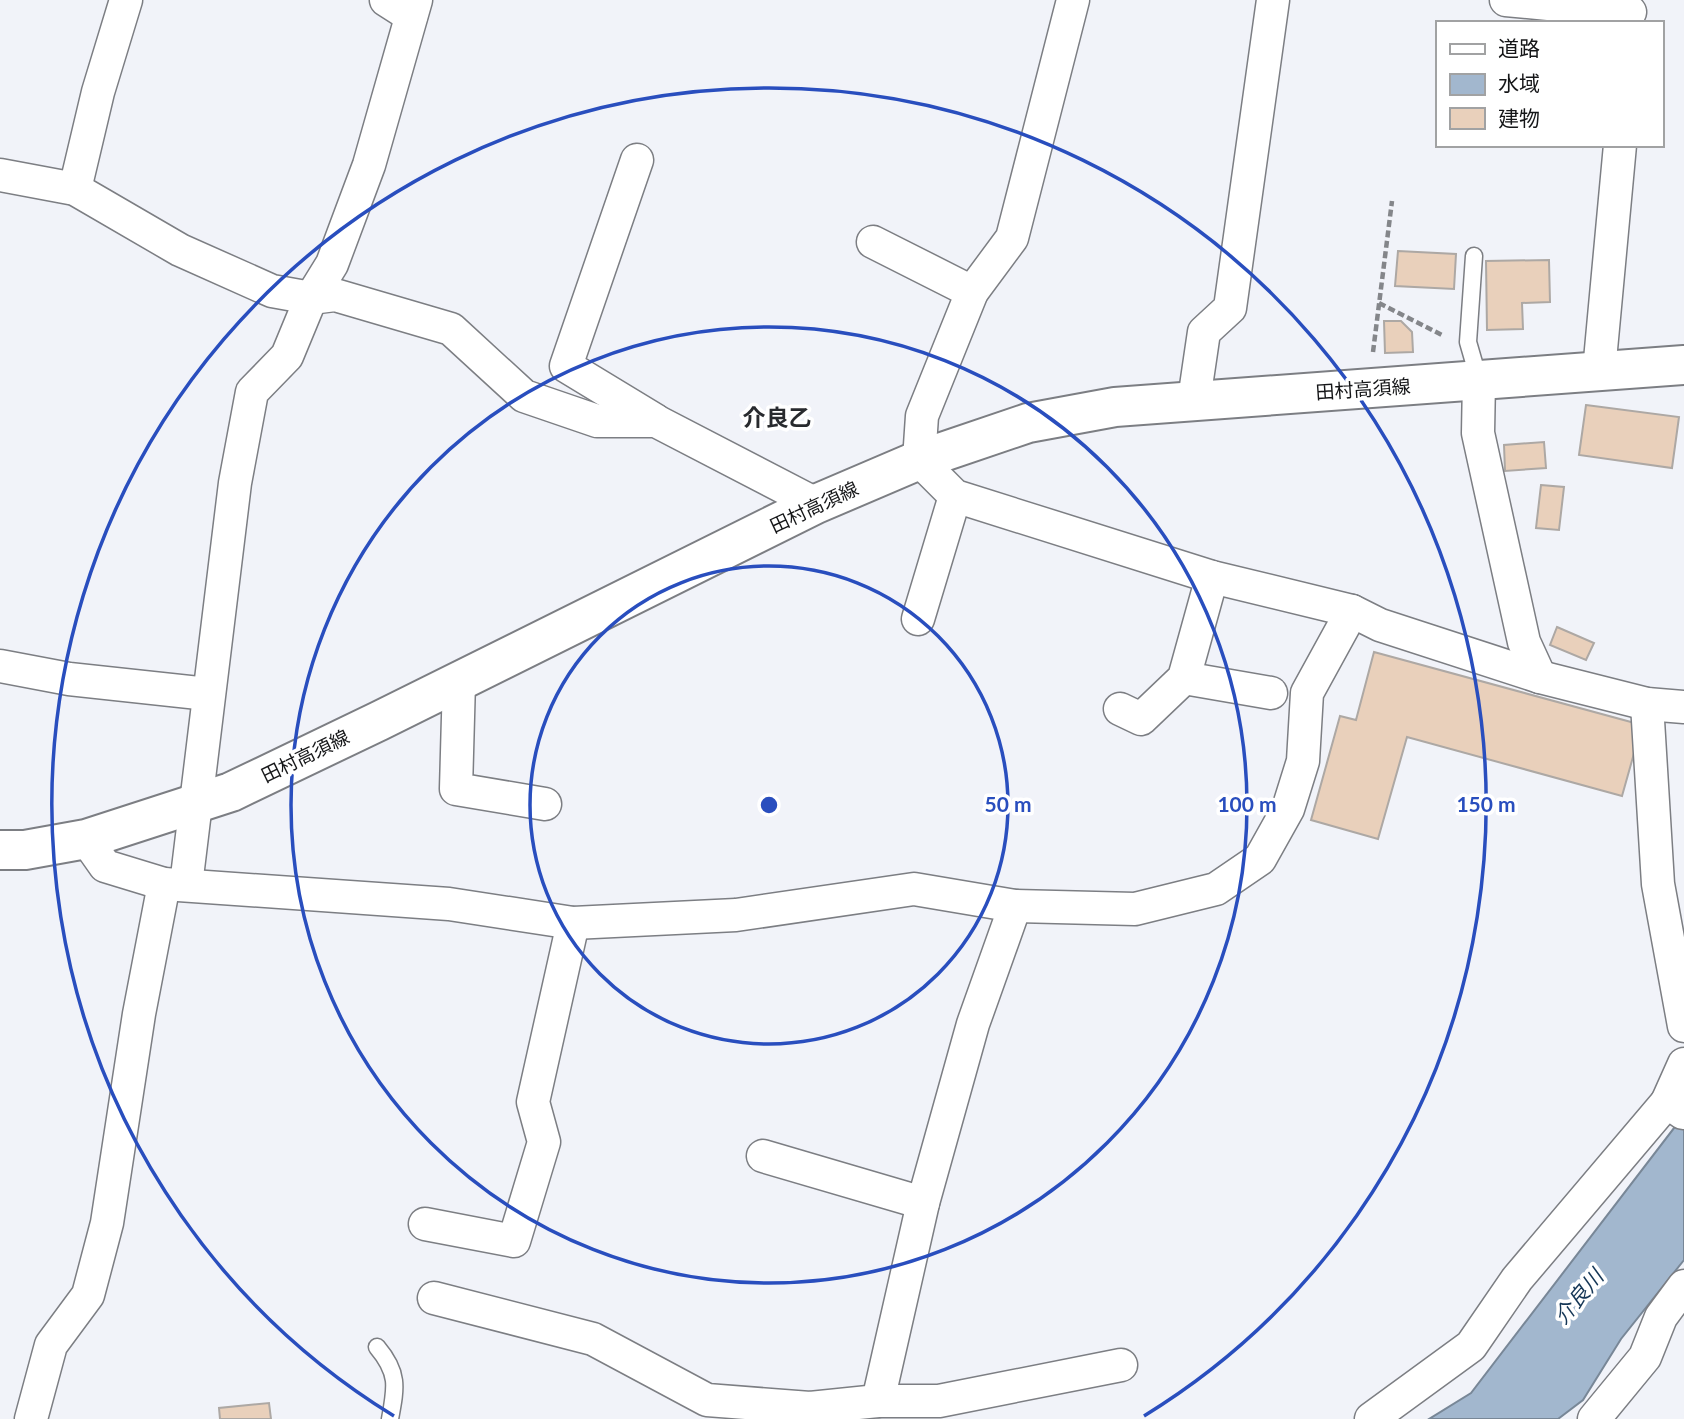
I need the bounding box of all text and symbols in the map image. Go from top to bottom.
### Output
legend [1436,21,1663,147]
text: 道路 [1498,35,1540,60]
text: 水域 [1498,70,1540,95]
text: 建物 [1498,105,1540,130]
street label: 田村高須線 [1315,374,1411,403]
district label: 介良乙 [743,403,812,431]
street label: 田村高須線 [766,476,862,537]
street label: 田村高須線 [257,724,353,787]
text: 50 m [984,791,1032,816]
text: 100 m [1217,791,1277,816]
text: 150 m [1456,791,1516,816]
centre of rings [757,793,781,817]
water label: 介良川 [1548,1262,1609,1328]

